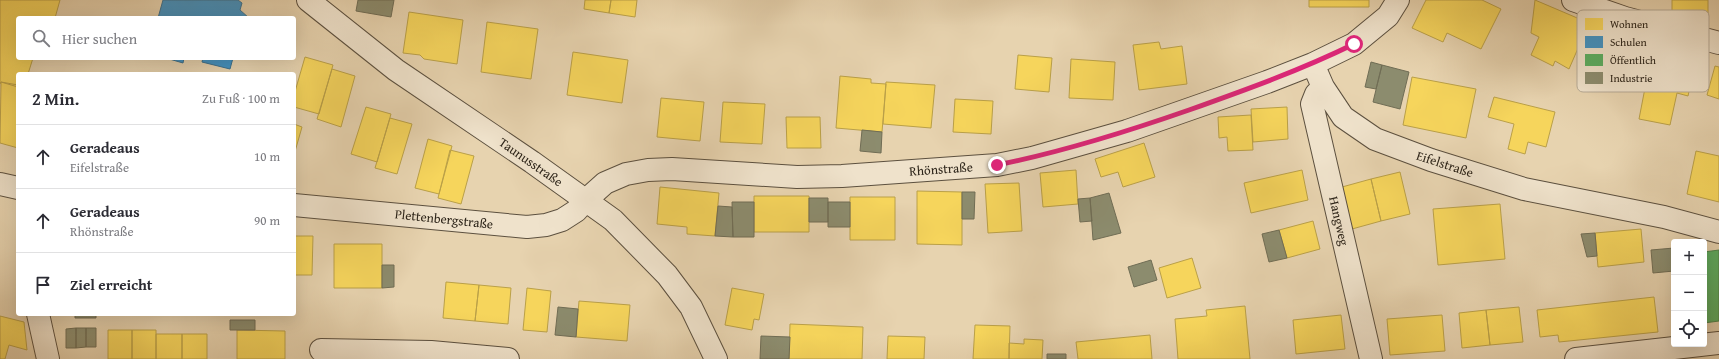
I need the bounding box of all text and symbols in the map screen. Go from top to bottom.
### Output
legend [1577,10,1709,92]
search box [16,16,296,60]
text: Wohnen [1610,16,1649,32]
icon: search [30,27,52,49]
text: Hier suchen [62,28,137,49]
text: Schulen [1610,34,1647,50]
route start [1345,35,1363,53]
text: Öffentlich [1610,52,1657,68]
text: Industrie [1610,70,1652,86]
text: 2 Min. [32,86,79,111]
text: Zu Fuß · 100 m [202,89,280,108]
street label: Taunusstraße [495,133,567,191]
text: Geradeaus [70,137,140,158]
icon: ahead [32,146,54,168]
street label: Eifelstraße [1414,146,1476,182]
text: 10 m [254,147,280,166]
route end [988,156,1006,174]
street label: Rhönstraße [909,157,973,181]
text: Eifelstraße [70,158,129,177]
street label: Hangweg [1324,194,1354,248]
text: Geradeaus [70,201,140,222]
street label: Plettenbergstraße [394,204,494,234]
icon: ahead [32,210,54,232]
text: 90 m [254,211,280,230]
text: Rhönstraße [70,222,134,241]
map controls [1671,239,1707,347]
button: + [1671,239,1707,275]
icon: arrive [32,274,54,296]
text: Ziel erreicht [70,274,152,295]
button: − [1671,275,1707,311]
button: locate [1671,311,1707,347]

